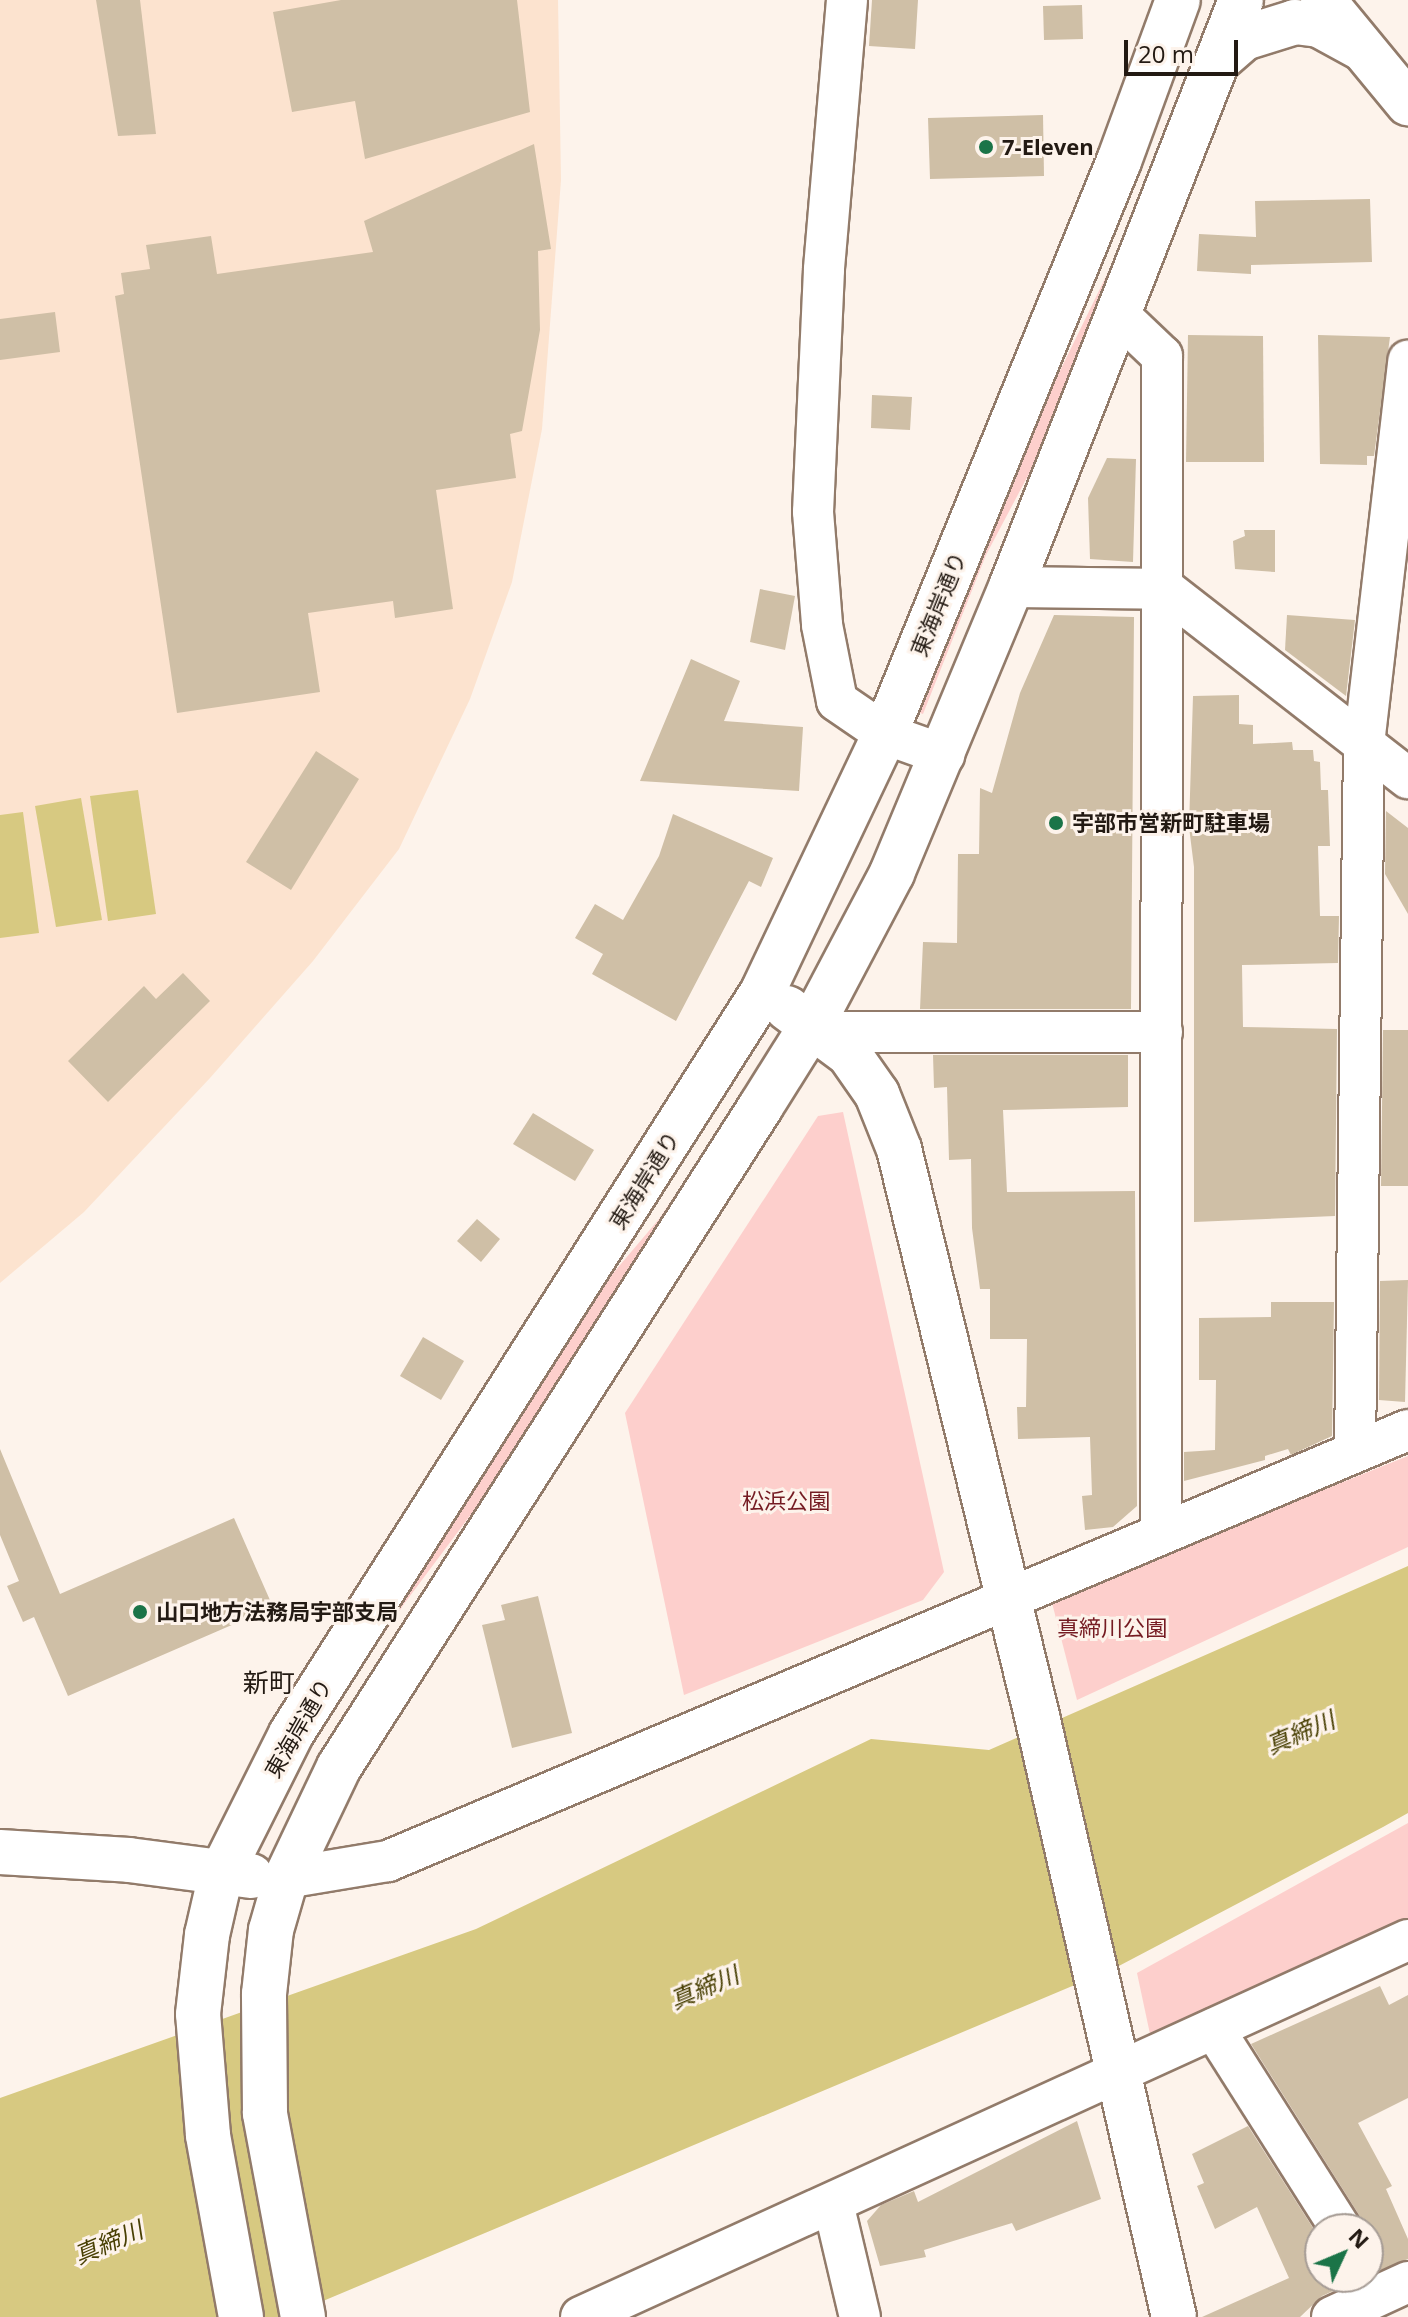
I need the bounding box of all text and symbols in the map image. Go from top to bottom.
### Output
scale bar [1128,24,1242,74]
text: 20 m [1138,37,1194,70]
place label: 7-Eleven [1002,134,1094,160]
marker: 7-Eleven [977,138,995,156]
street label: 東海岸通り [905,548,971,660]
place label: 宇部市営新町駐車場 [1072,810,1270,836]
marker: 宇部市営新町駐車場 [1047,814,1065,832]
street label: 東海岸通り [604,1126,684,1234]
park label: 松浜公園 [742,1488,830,1514]
place label: 山口地方法務局宇部支局 [156,1599,398,1625]
marker: 山口地方法務局宇部支局 [131,1603,149,1621]
park label: 真締川公園 [1057,1615,1167,1641]
district label: 新町 [243,1667,295,1699]
street label: 東海岸通り [259,1674,337,1782]
water label: 真締川 [1261,1705,1339,1759]
water label: 真締川 [665,1960,743,2014]
north arrow [1304,2213,1384,2293]
water label: 真締川 [69,2215,147,2269]
text: N [1343,2221,1377,2255]

